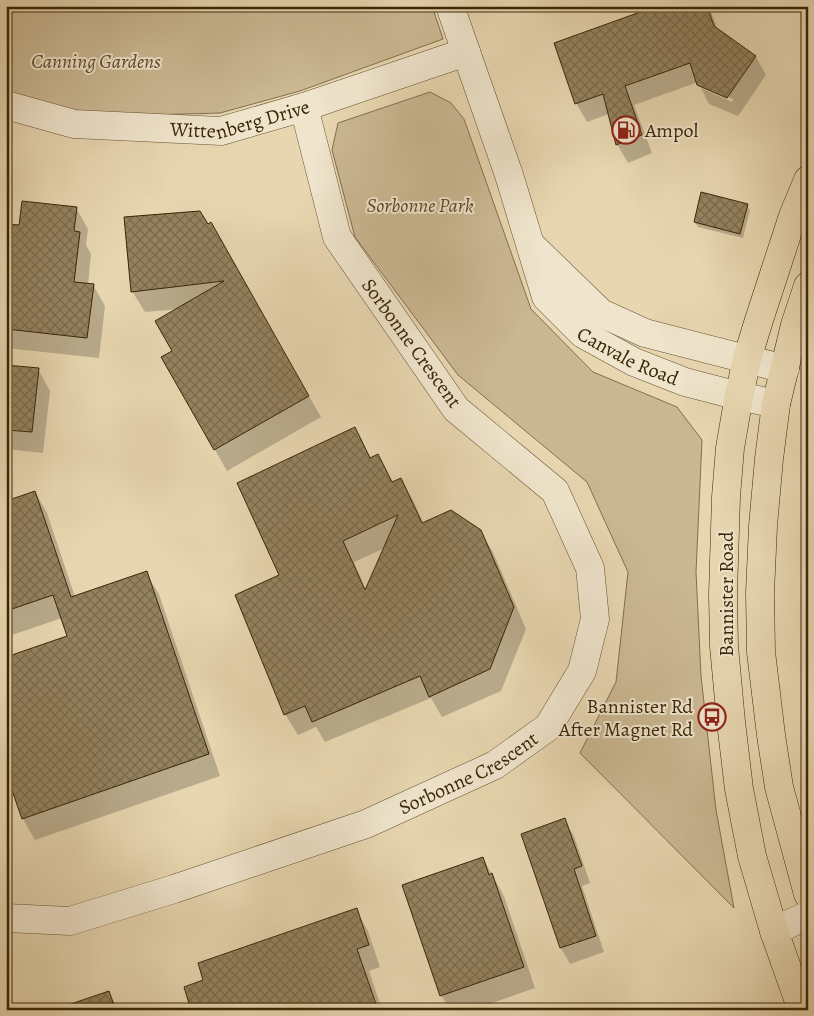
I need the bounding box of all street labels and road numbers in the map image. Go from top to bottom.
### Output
street label: Wittenberg Drive [168,93,313,146]
street label: Sorbonne Crescent [355,273,468,414]
street label: Canvale Road [572,320,683,392]
street label: Bannister Road [713,531,740,657]
street label: Sorbonne Crescent [395,725,544,821]

